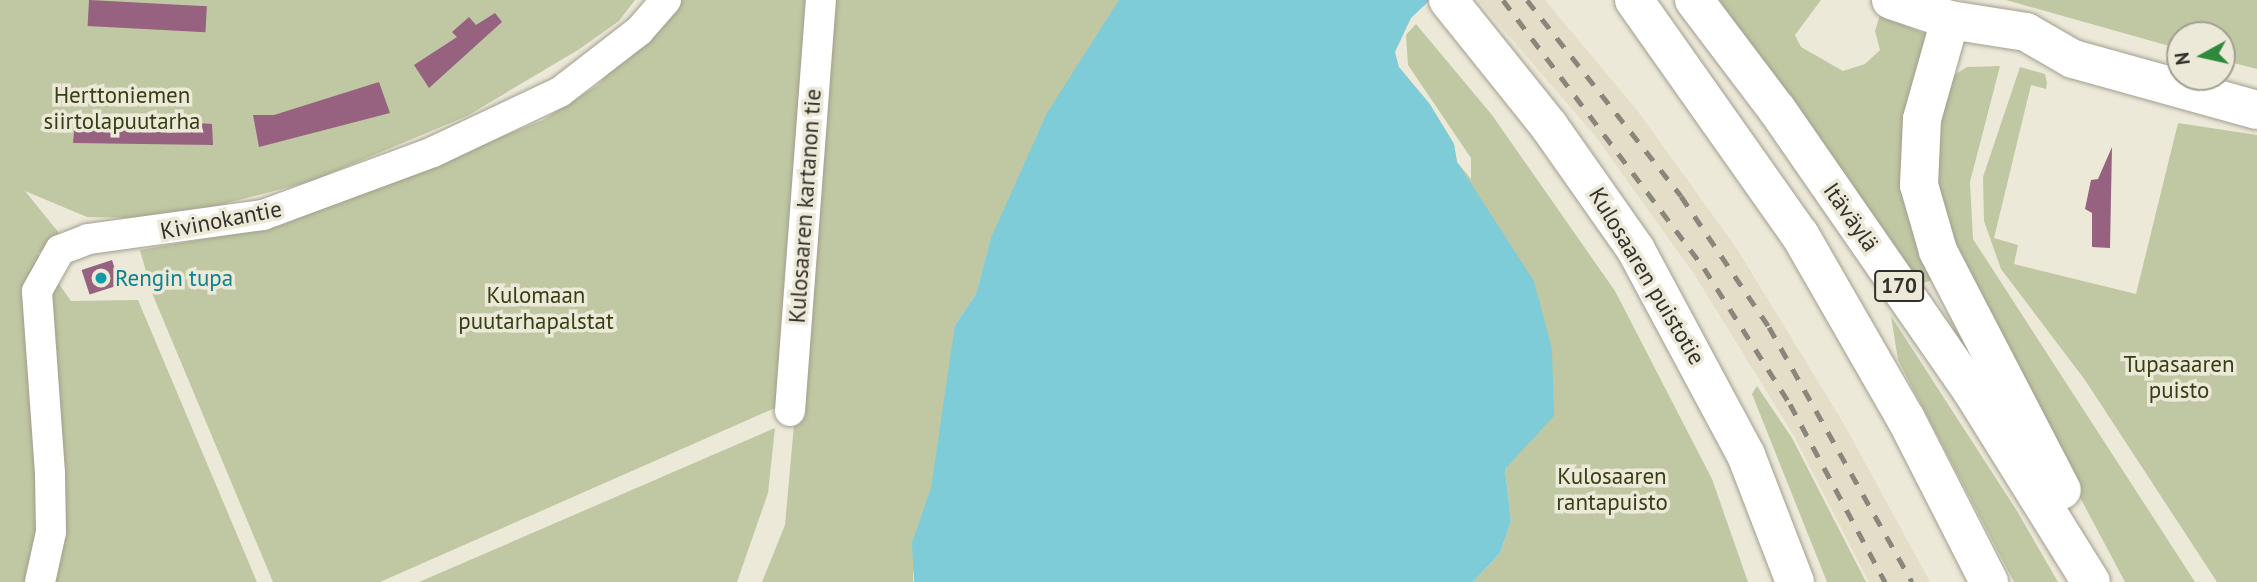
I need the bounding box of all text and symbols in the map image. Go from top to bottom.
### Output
north arrow [2166,21,2236,91]
text: N [2169,51,2195,67]
park label: Herttoniemen siirtolapuutarha [44,81,200,135]
street label: Kulosaaren kartanon tie [783,88,827,324]
street label: Itäväylä [1818,177,1884,257]
street label: Kulosaaren puistotie [1583,182,1711,370]
street label: Kivinokantie [158,195,284,245]
place label: Rengin tupa [115,264,233,292]
road number: 170 [1873,268,1925,304]
marker: Rengin tupa [93,270,109,286]
park label: Kulomaan puutarhapalstat [458,281,614,335]
park label: Tupasaaren puisto [2123,350,2235,404]
park label: Kulosaaren rantapuisto [1556,462,1668,516]

